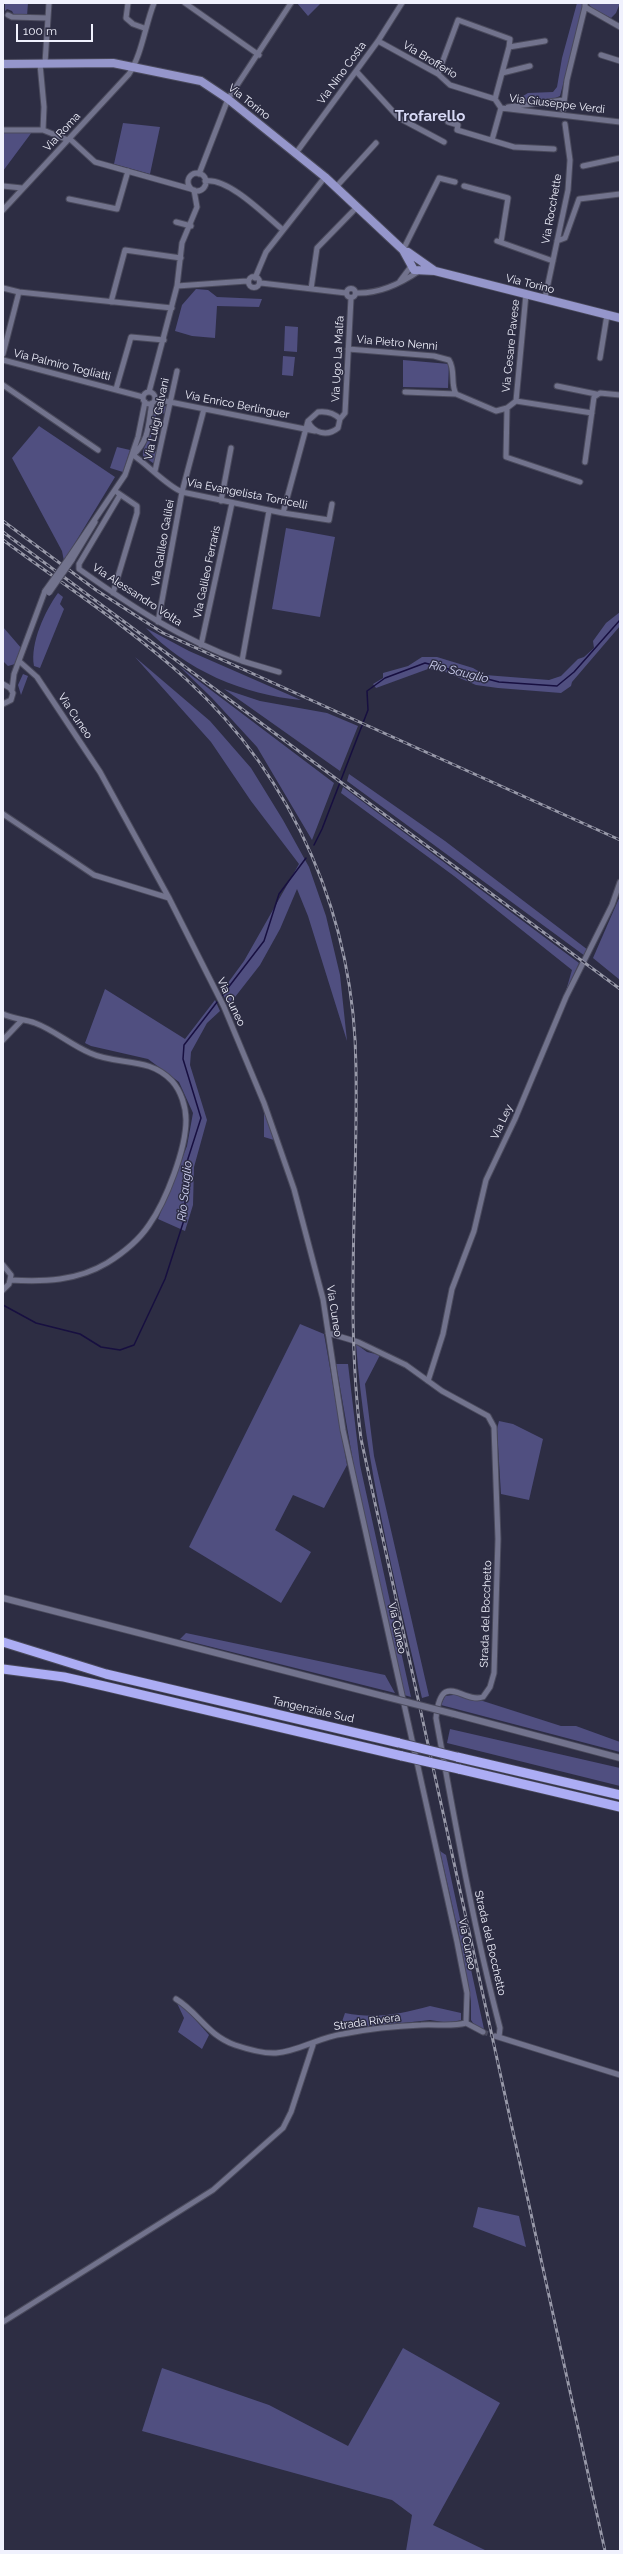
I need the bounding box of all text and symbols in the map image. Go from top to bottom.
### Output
scale bar [18,16,95,42]
text: 100 m [23,24,57,38]
street label: Via Brofferio [400,38,460,82]
street label: Via Nino Costa [315,39,369,107]
street label: Via Torino [225,81,273,123]
street label: Via Giuseppe Verdi [508,92,606,116]
district label: Trofarello [395,107,465,125]
street label: Via Roma [41,110,83,154]
street label: Via Rocchette [539,173,565,245]
street label: Via Torino [504,272,556,296]
street label: Via Cesare Pavese [500,299,522,393]
street label: Via Ugo La Malfa [329,316,347,402]
street label: Via Pietro Nenni [356,333,438,353]
street label: Via Palmiro Togliatti [12,347,112,383]
street label: Via Luigi Galvani [142,377,172,461]
street label: Via Enrico Berlinguer [184,388,290,422]
street label: Via Evangelista Torricelli [186,476,308,512]
street label: Via Galileo Galilei [149,499,177,587]
street label: Via Galileo Ferraris [191,524,223,620]
street label: Via Alessandro Volta [90,561,184,629]
water label: Rio Sauglio [428,658,490,686]
street label: Via Cuneo [55,691,95,741]
street label: Via Cuneo [214,976,248,1028]
street label: Via Ley [488,1102,516,1142]
water label: Rio Sauglio [175,1160,195,1222]
street label: Via Cuneo [323,1284,345,1338]
street label: Strada del Bocchetto [478,1560,494,1668]
street label: Via Cuneo [385,1601,409,1655]
street label: Tangenziale Sud [271,1694,355,1726]
street label: Strada del Bocchetto [471,1889,509,1997]
street label: Via Cuneo [456,1917,478,1971]
street label: Strada Rivera [333,2011,401,2033]

